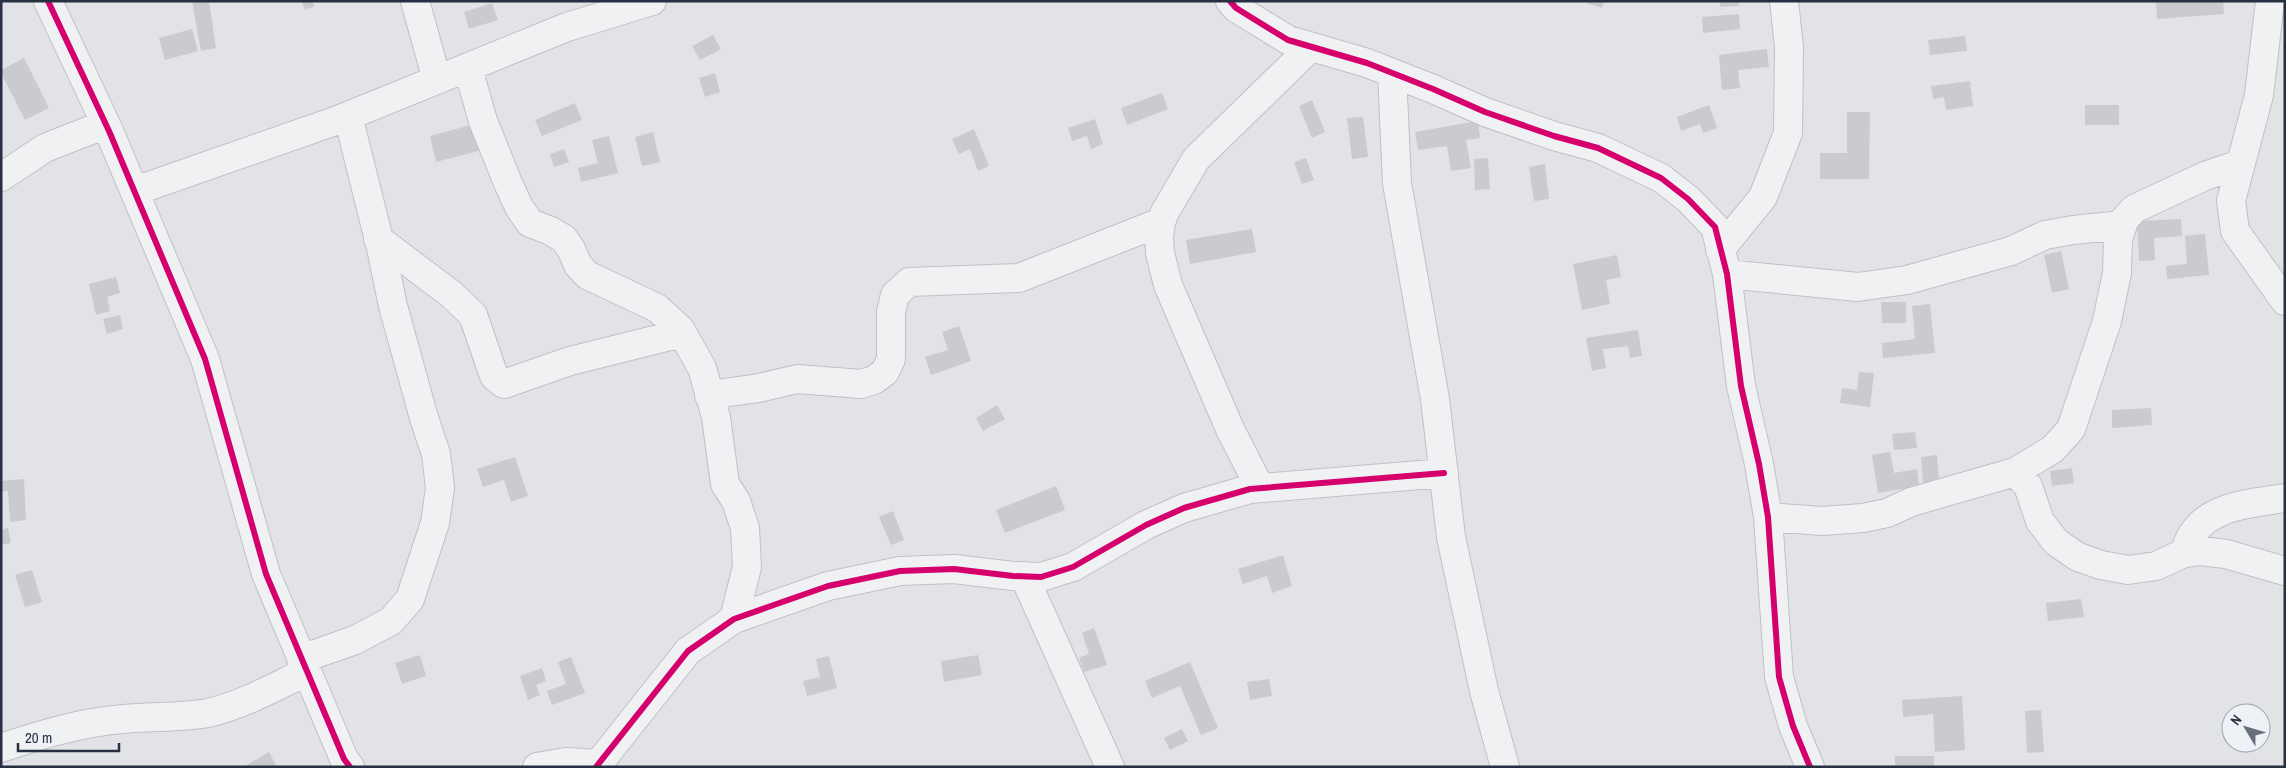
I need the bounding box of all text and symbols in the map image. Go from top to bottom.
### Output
north arrow [2221,703,2271,753]
text: N [2226,711,2245,729]
scale bar [18,720,119,752]
text: 20 m [25,727,52,748]

